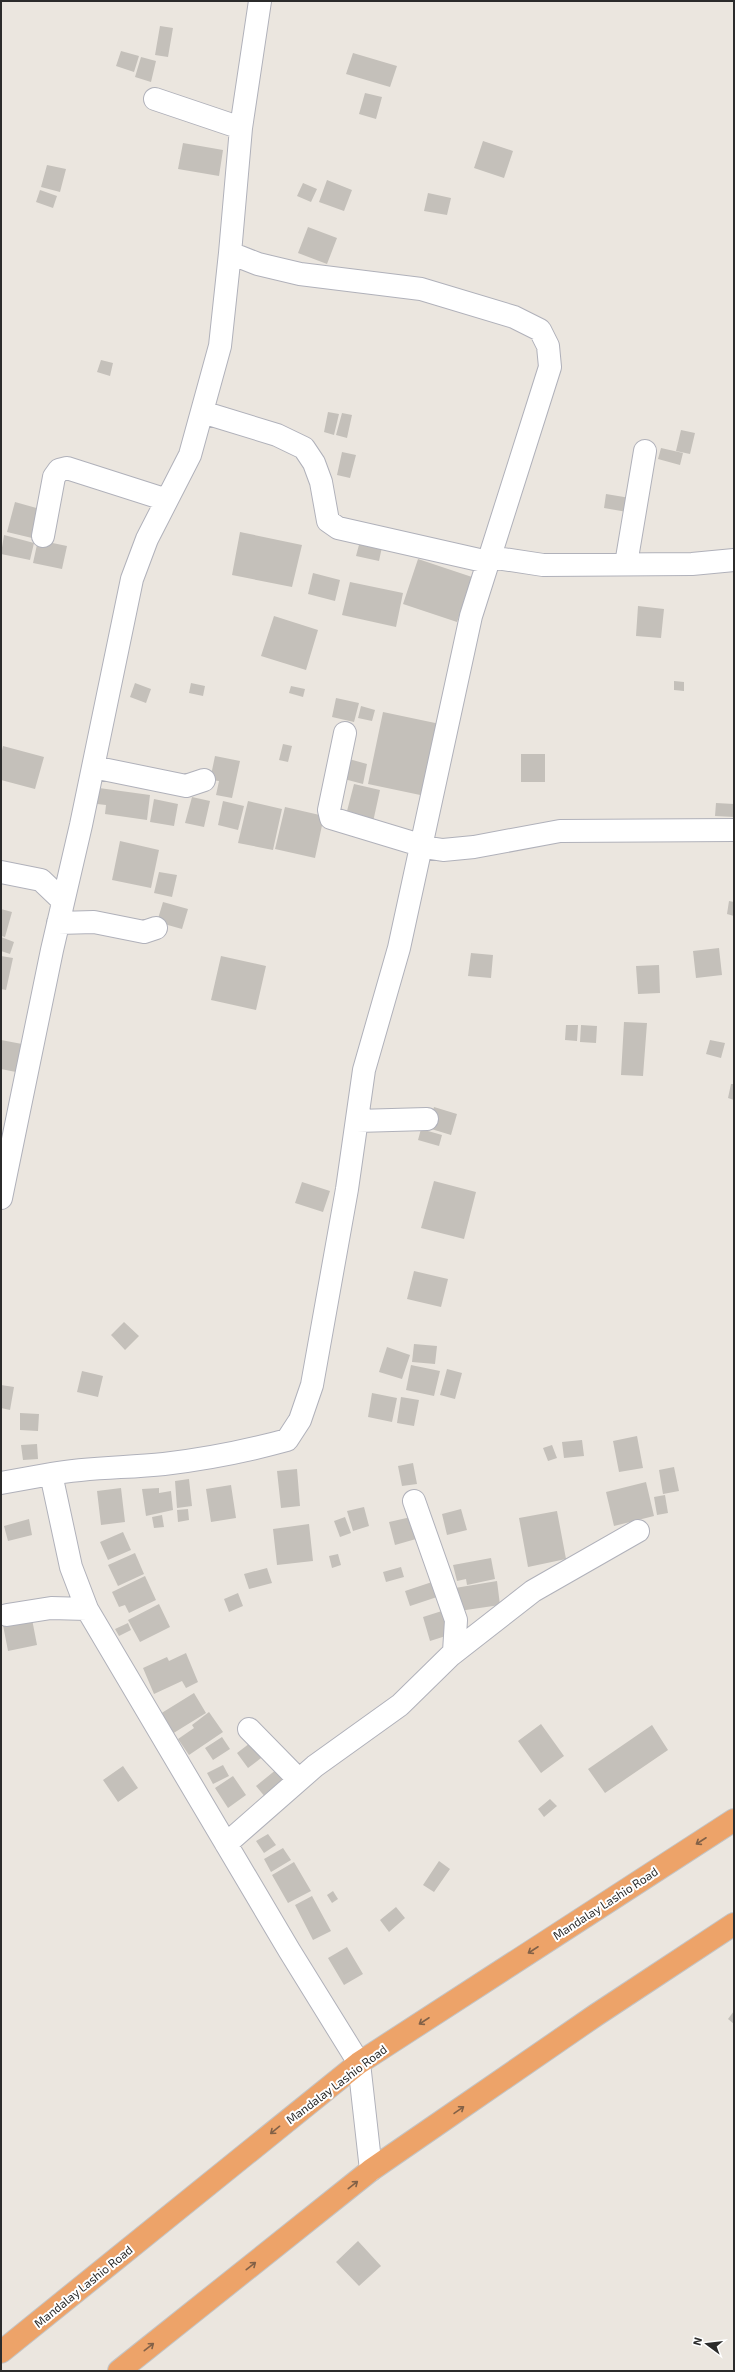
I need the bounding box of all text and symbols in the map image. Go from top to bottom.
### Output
one-way arrow [696,1837,707,1845]
street label: Mandalay Lashio Road [550,1864,660,1942]
one-way arrow [528,1946,539,1954]
one-way arrow [419,2017,430,2025]
street label: Mandalay Lashio Road [283,2042,389,2126]
one-way arrow [453,2106,464,2114]
one-way arrow [269,2126,280,2135]
one-way arrow [347,2181,358,2189]
street label: Mandalay Lashio Road [31,2242,135,2330]
one-way arrow [245,2262,256,2270]
north arrow [687,2324,727,2364]
text: N [690,2336,704,2347]
one-way arrow [144,2342,155,2351]

